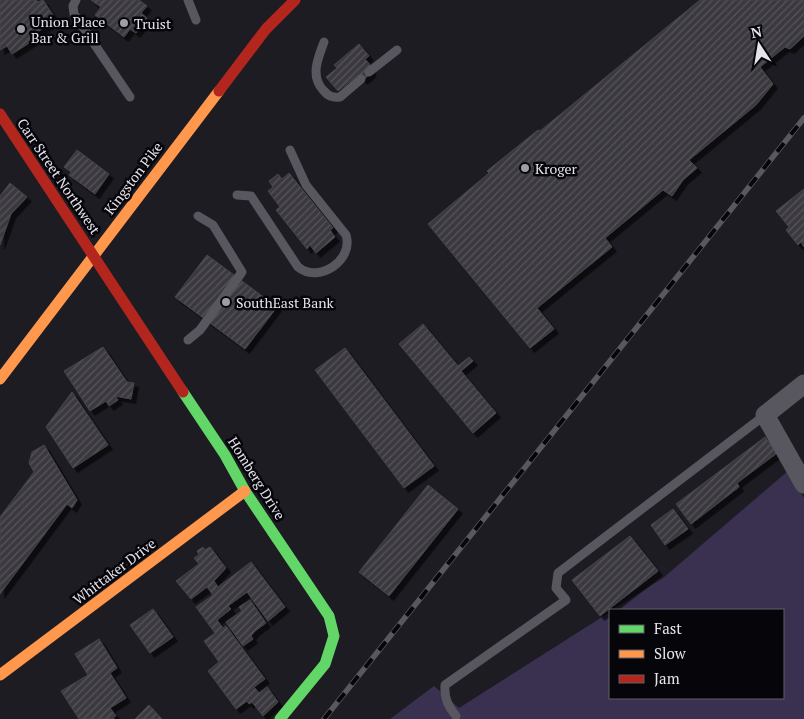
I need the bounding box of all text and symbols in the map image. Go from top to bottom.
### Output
place label: Union Place Bar & Grill [31,12,105,47]
place label: Truist [134,14,172,33]
marker: Truist [118,17,130,29]
north arrow [734,20,784,70]
text: N [749,21,764,42]
marker: Union Place Bar & Grill [15,23,27,35]
street label: Carr Street Northwest [13,114,105,238]
street label: Kingston Pike [99,138,167,218]
place label: Kroger [535,159,578,178]
marker: Kroger [519,162,531,174]
place label: SouthEast Bank [236,293,335,312]
marker: SouthEast Bank [220,296,232,308]
street label: Homberg Drive [224,433,290,523]
street label: Whittaker Drive [69,534,159,608]
legend [609,609,784,699]
text: Fast [654,618,682,638]
text: Slow [654,643,687,663]
text: Jam [654,668,680,688]

